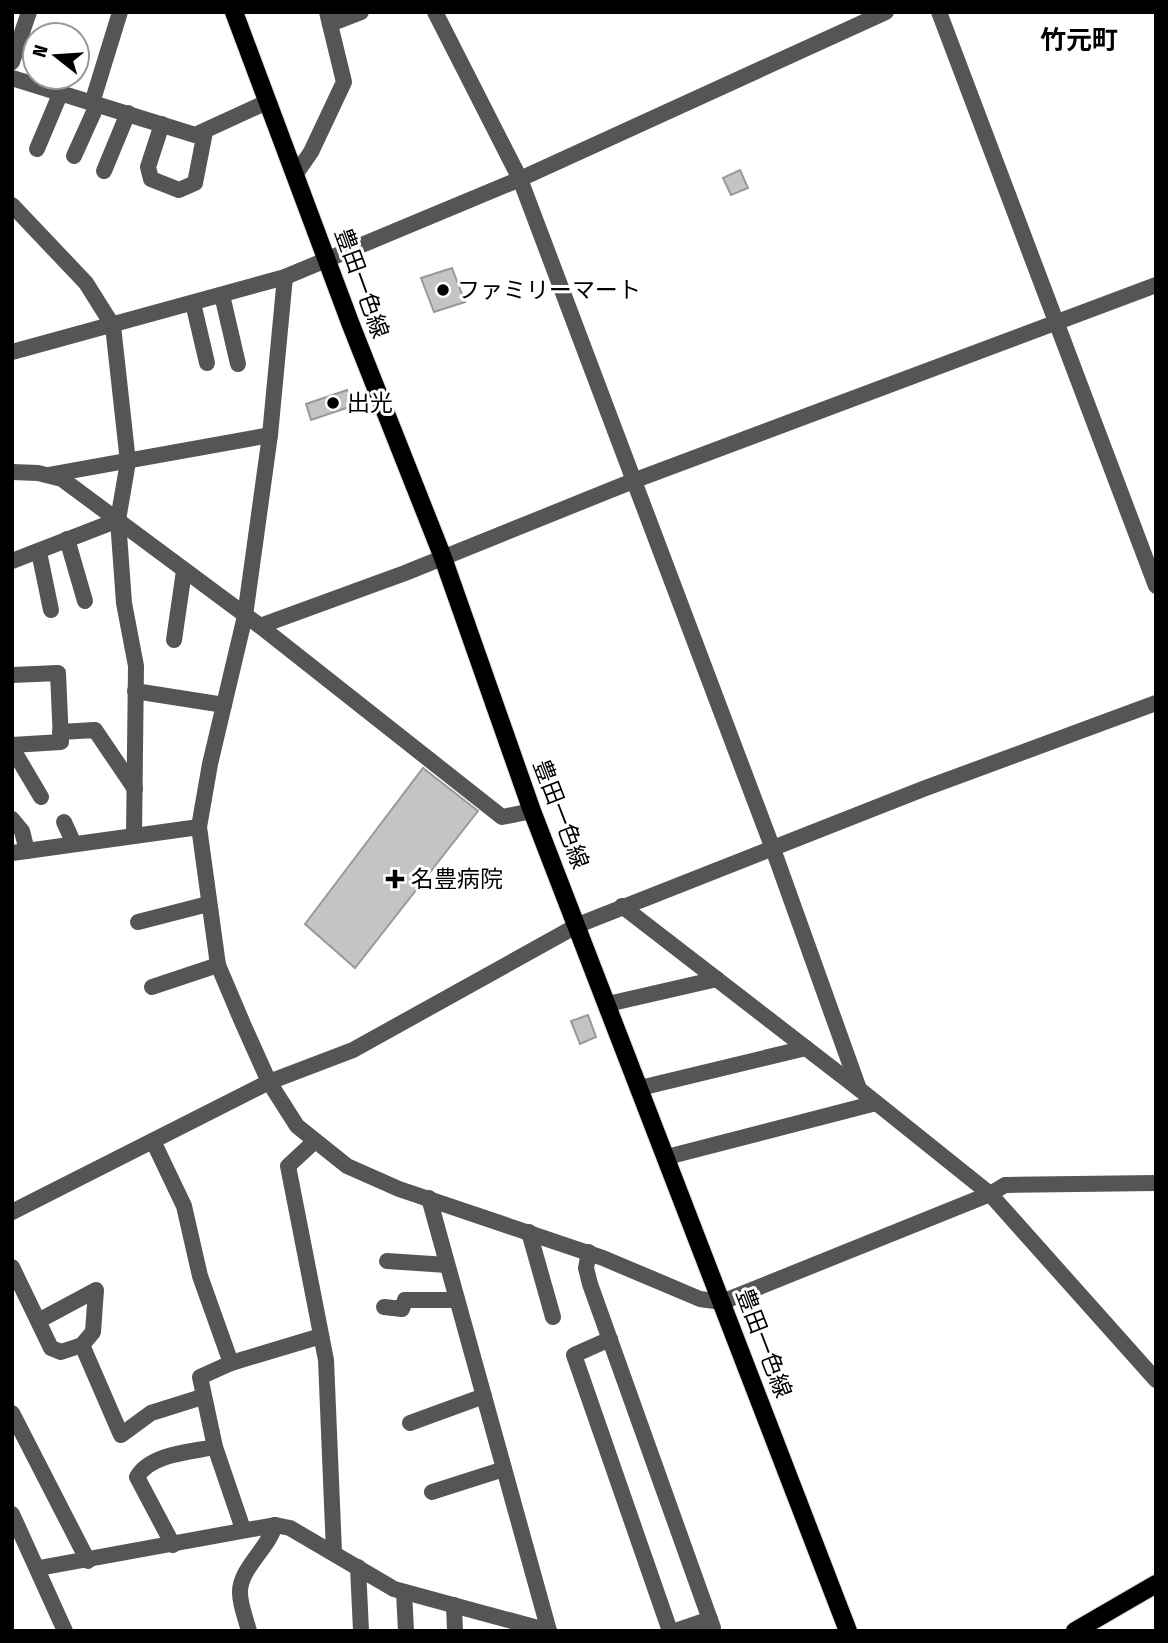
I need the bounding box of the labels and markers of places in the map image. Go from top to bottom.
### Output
place label: ファミリーマート [457,276,641,304]
marker: ファミリーマート [435,282,451,298]
place label: 出光 [347,389,393,417]
marker: 出光 [325,395,341,411]
place label: 名豊病院 [411,865,503,893]
marker: 名豊病院 [385,869,405,889]

